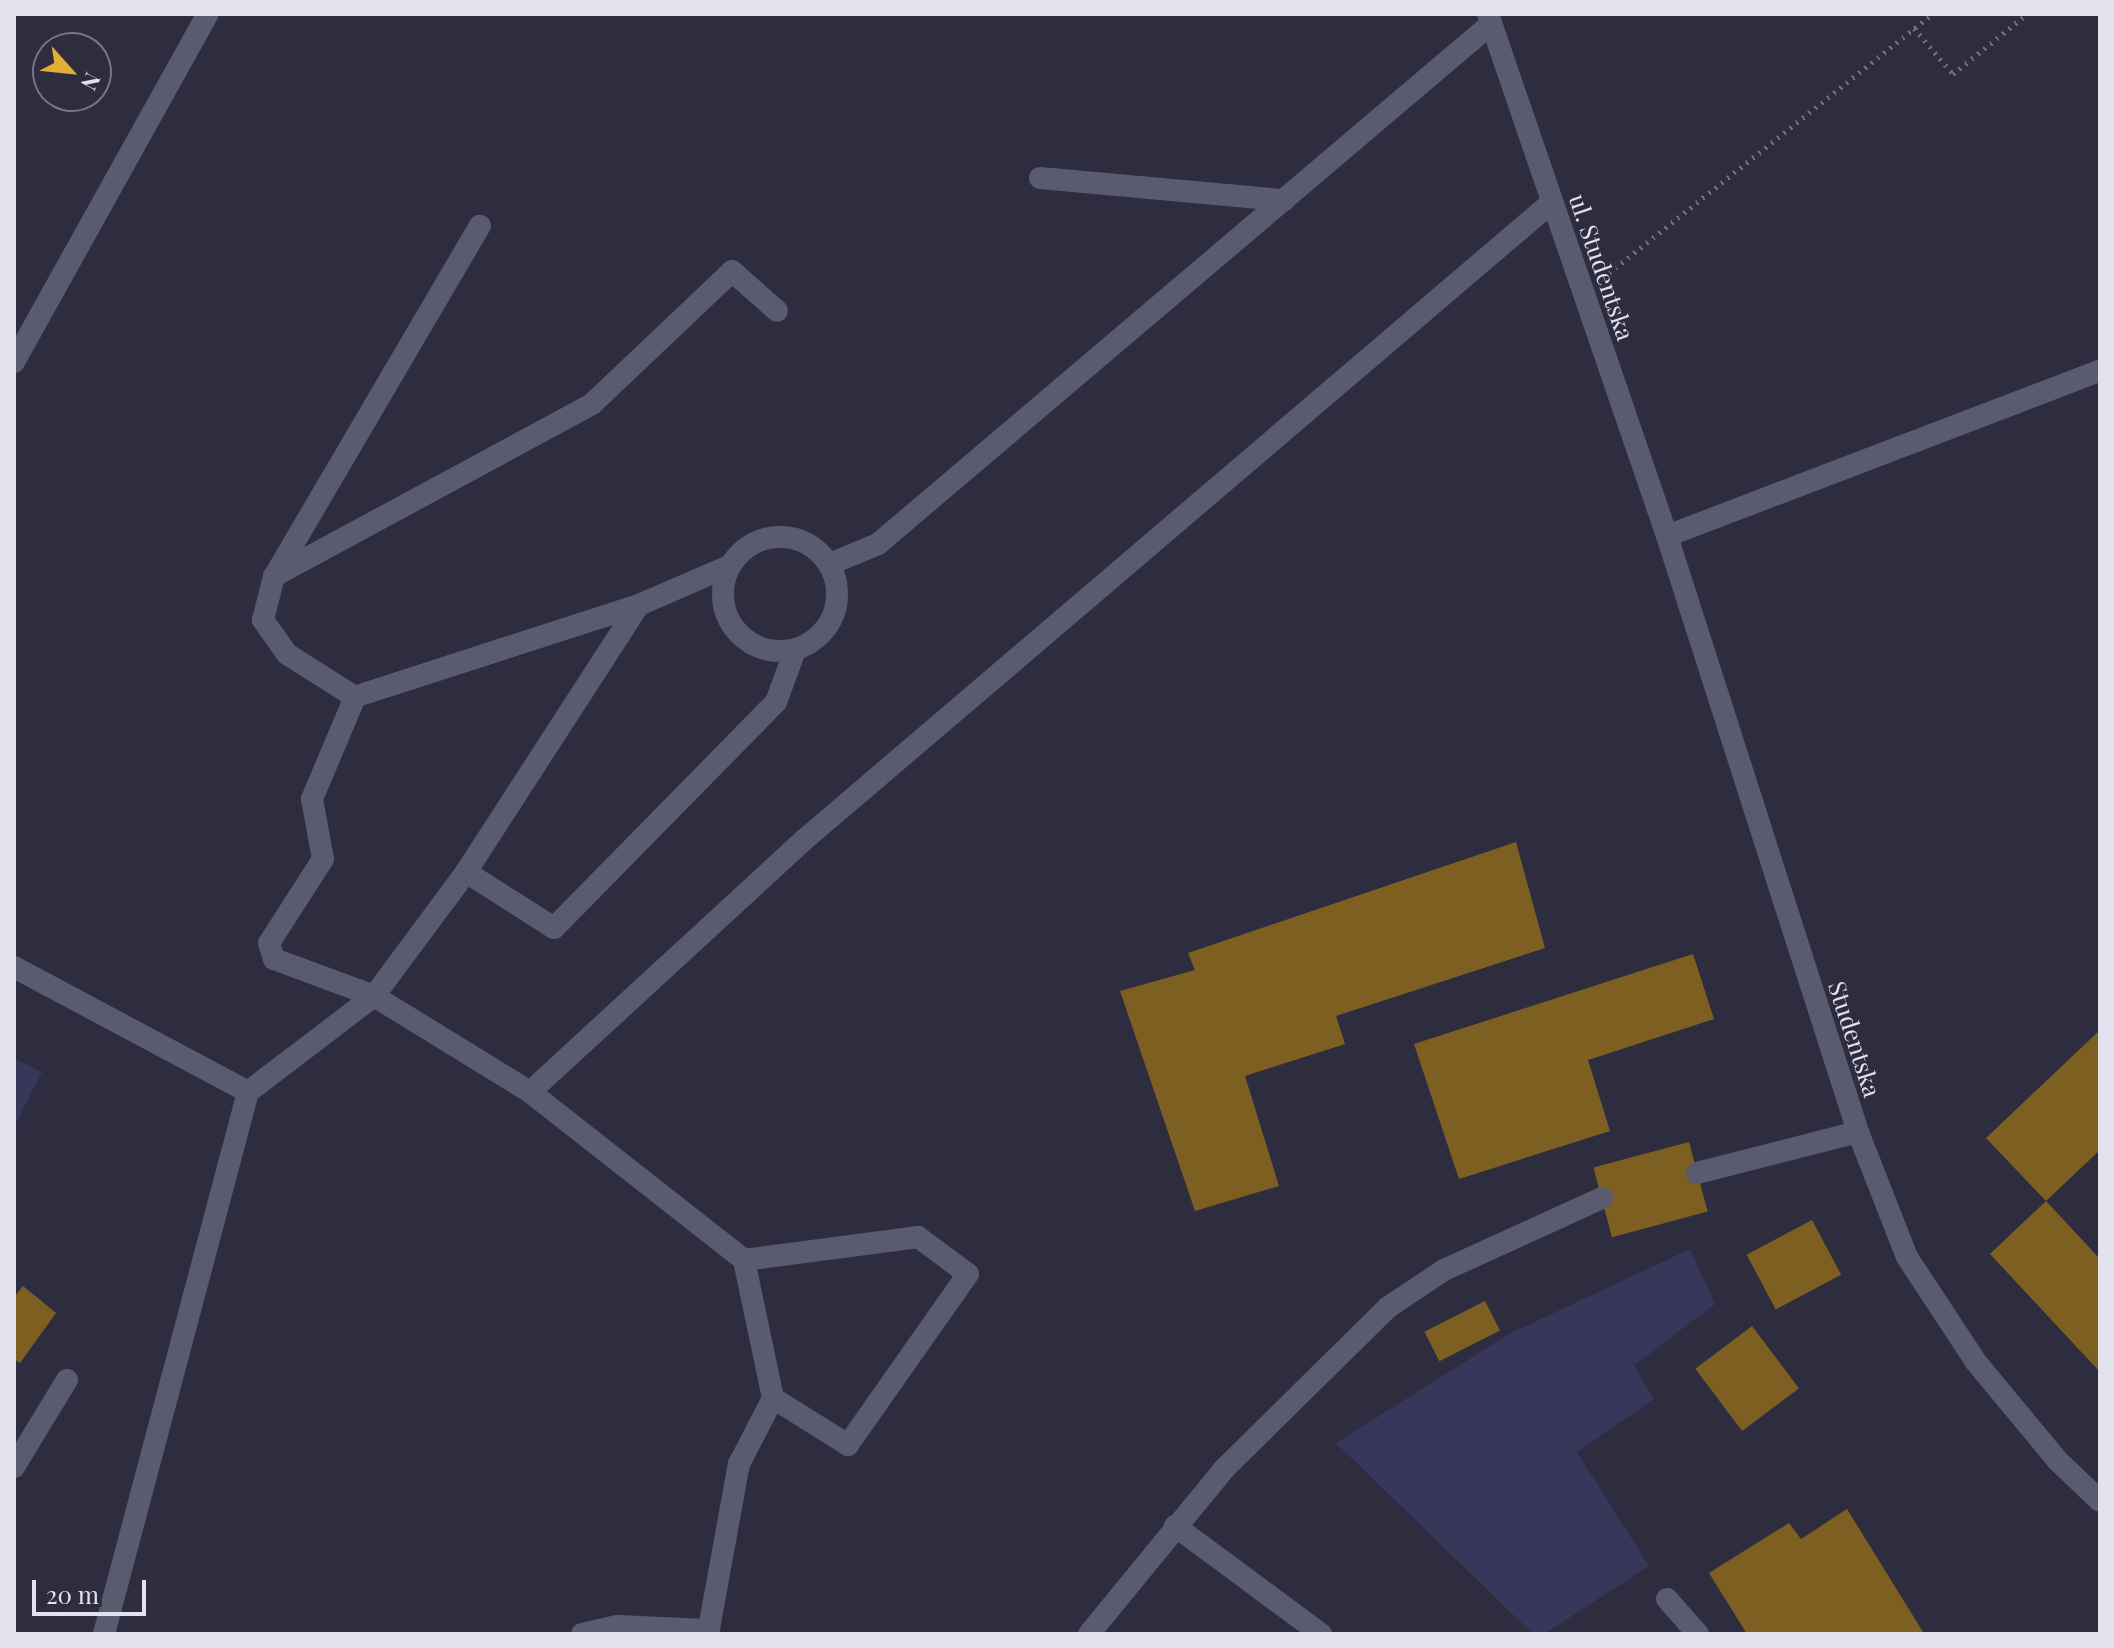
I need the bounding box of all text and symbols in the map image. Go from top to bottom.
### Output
north arrow [32,32,112,112]
text: N [75,68,109,96]
street label: ul. Studentska [1564,190,1640,344]
street label: Studentska [1823,978,1887,1100]
scale bar [36,1564,150,1614]
text: 20 m [46,1578,99,1610]

